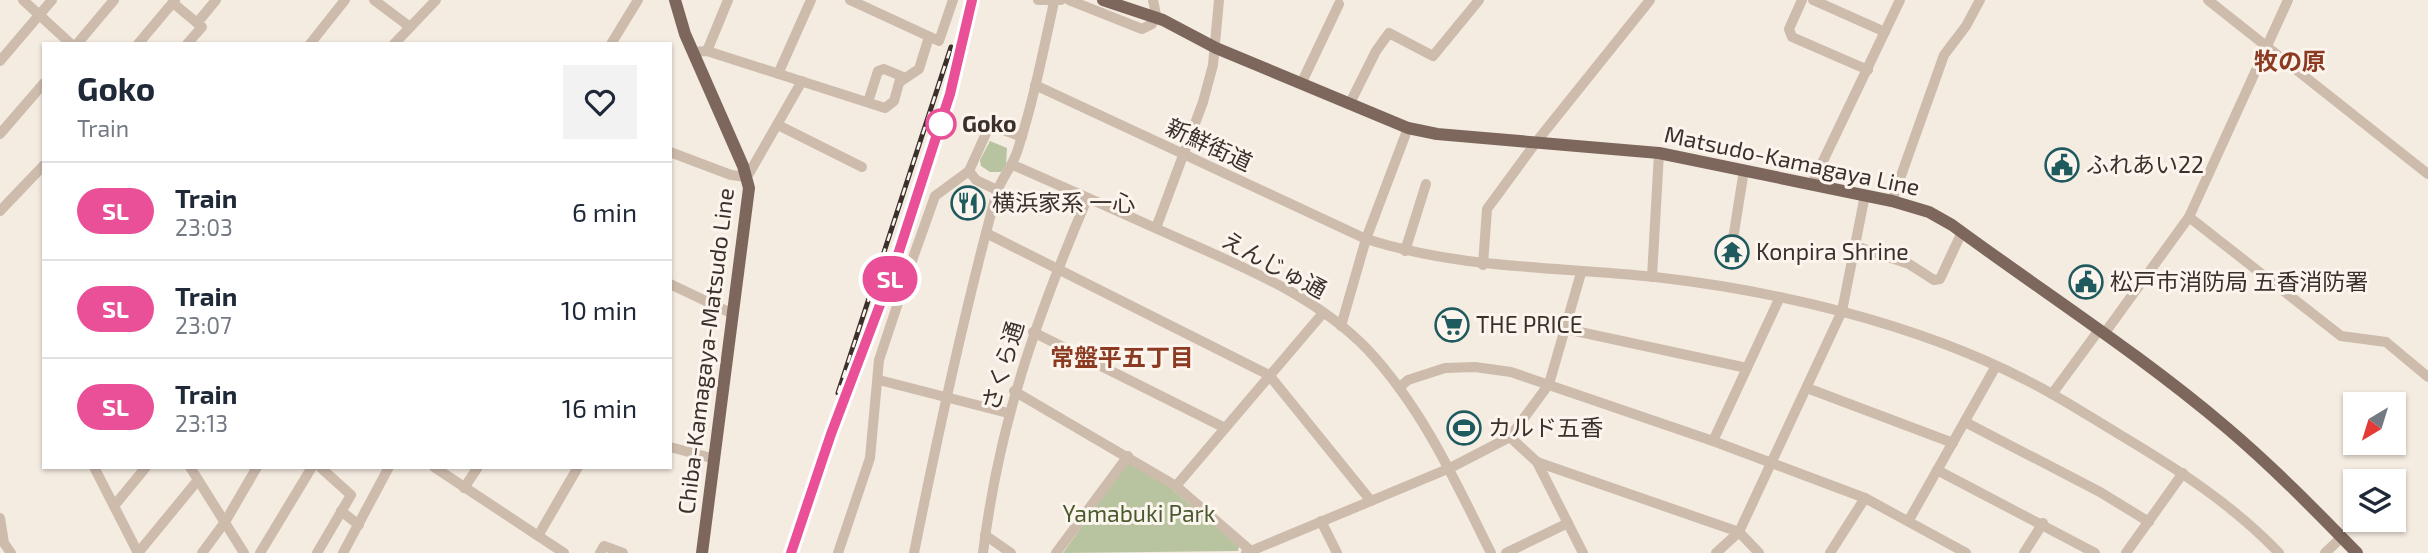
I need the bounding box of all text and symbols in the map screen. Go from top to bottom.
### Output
district label: 牧の原 [2254,46,2326,75]
button: heart [563,65,637,139]
text: Goko [77,68,155,108]
marker: Goko [926,109,956,139]
place label: Goko [962,109,1016,137]
street label: 新鮮街道 [1162,112,1257,176]
text: Train [77,114,129,142]
street label: Matsudo-Kamagaya Line [1662,119,1922,201]
public building icon: ふれあい22 [2043,146,2081,184]
place label: ふれあい22 [2086,150,2204,178]
text: Train [175,182,237,213]
restaurant icon: 横浜家系 一心 [949,184,987,222]
street label: Chiba-Kamagaya-Matsudo Line [671,186,739,516]
place label: 横浜家系 一心 [992,188,1135,216]
text: SL [102,196,129,225]
text: 6 min [572,196,637,227]
text: 23:03 [175,213,233,241]
street label: えんじゅ通 [1217,225,1332,303]
temple icon: Konpira Shrine [1713,233,1751,271]
place label: Konpira Shrine [1756,237,1909,265]
line badge: SL [858,256,922,302]
public building icon: 松戸市消防局 五香消防署 [2067,263,2105,301]
text: SL [877,264,903,293]
place label: 松戸市消防局 五香消防署 [2110,267,2368,295]
text: Train [175,280,237,311]
text: SL [102,294,129,323]
text: 10 min [561,294,637,325]
supermarket icon: THE PRICE [1433,306,1471,344]
place label: THE PRICE [1476,310,1583,338]
text: 23:07 [175,311,232,339]
street label: さくら通 [975,318,1029,414]
district label: 常盤平五丁目 [1050,342,1194,371]
text: Train [175,378,237,409]
text: SL [102,392,129,421]
text: 16 min [562,392,637,423]
north arrow [2343,392,2406,455]
map controls [2343,392,2406,532]
text: 23:13 [175,409,228,437]
sports icon: カルド五香 [1445,409,1483,447]
place label: カルド五香 [1488,413,1603,441]
button: layers [2343,469,2406,532]
park label: Yamabuki Park [1063,499,1216,527]

